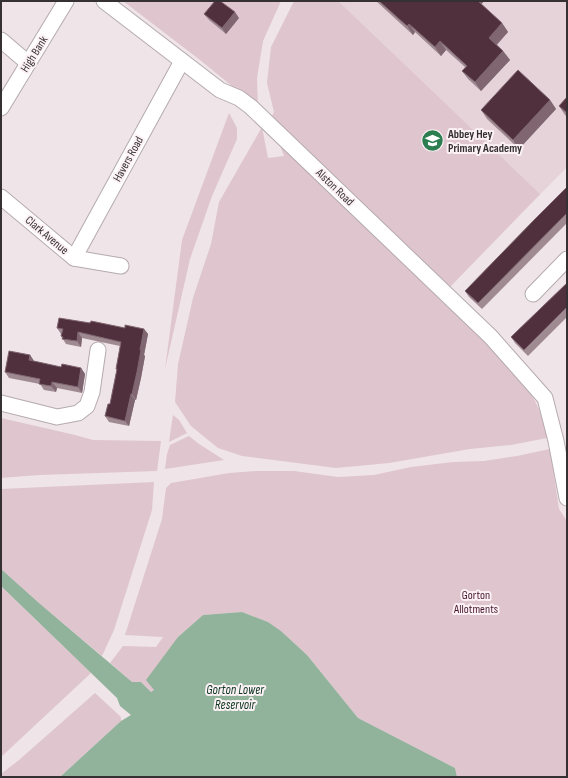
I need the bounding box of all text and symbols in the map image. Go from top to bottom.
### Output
street label: High Bank [17,33,52,75]
place label: Abbey Hey Primary Academy [447,127,522,156]
school or university icon: Abbey Hey Primary Academy [419,128,445,154]
street label: Havers Road [110,134,147,185]
street label: Alston Road [312,165,357,209]
street label: Clark Avenue [22,213,72,258]
park label: Gorton Allotments [453,588,498,617]
water label: Gorton Lower Reservoir [206,682,265,713]

